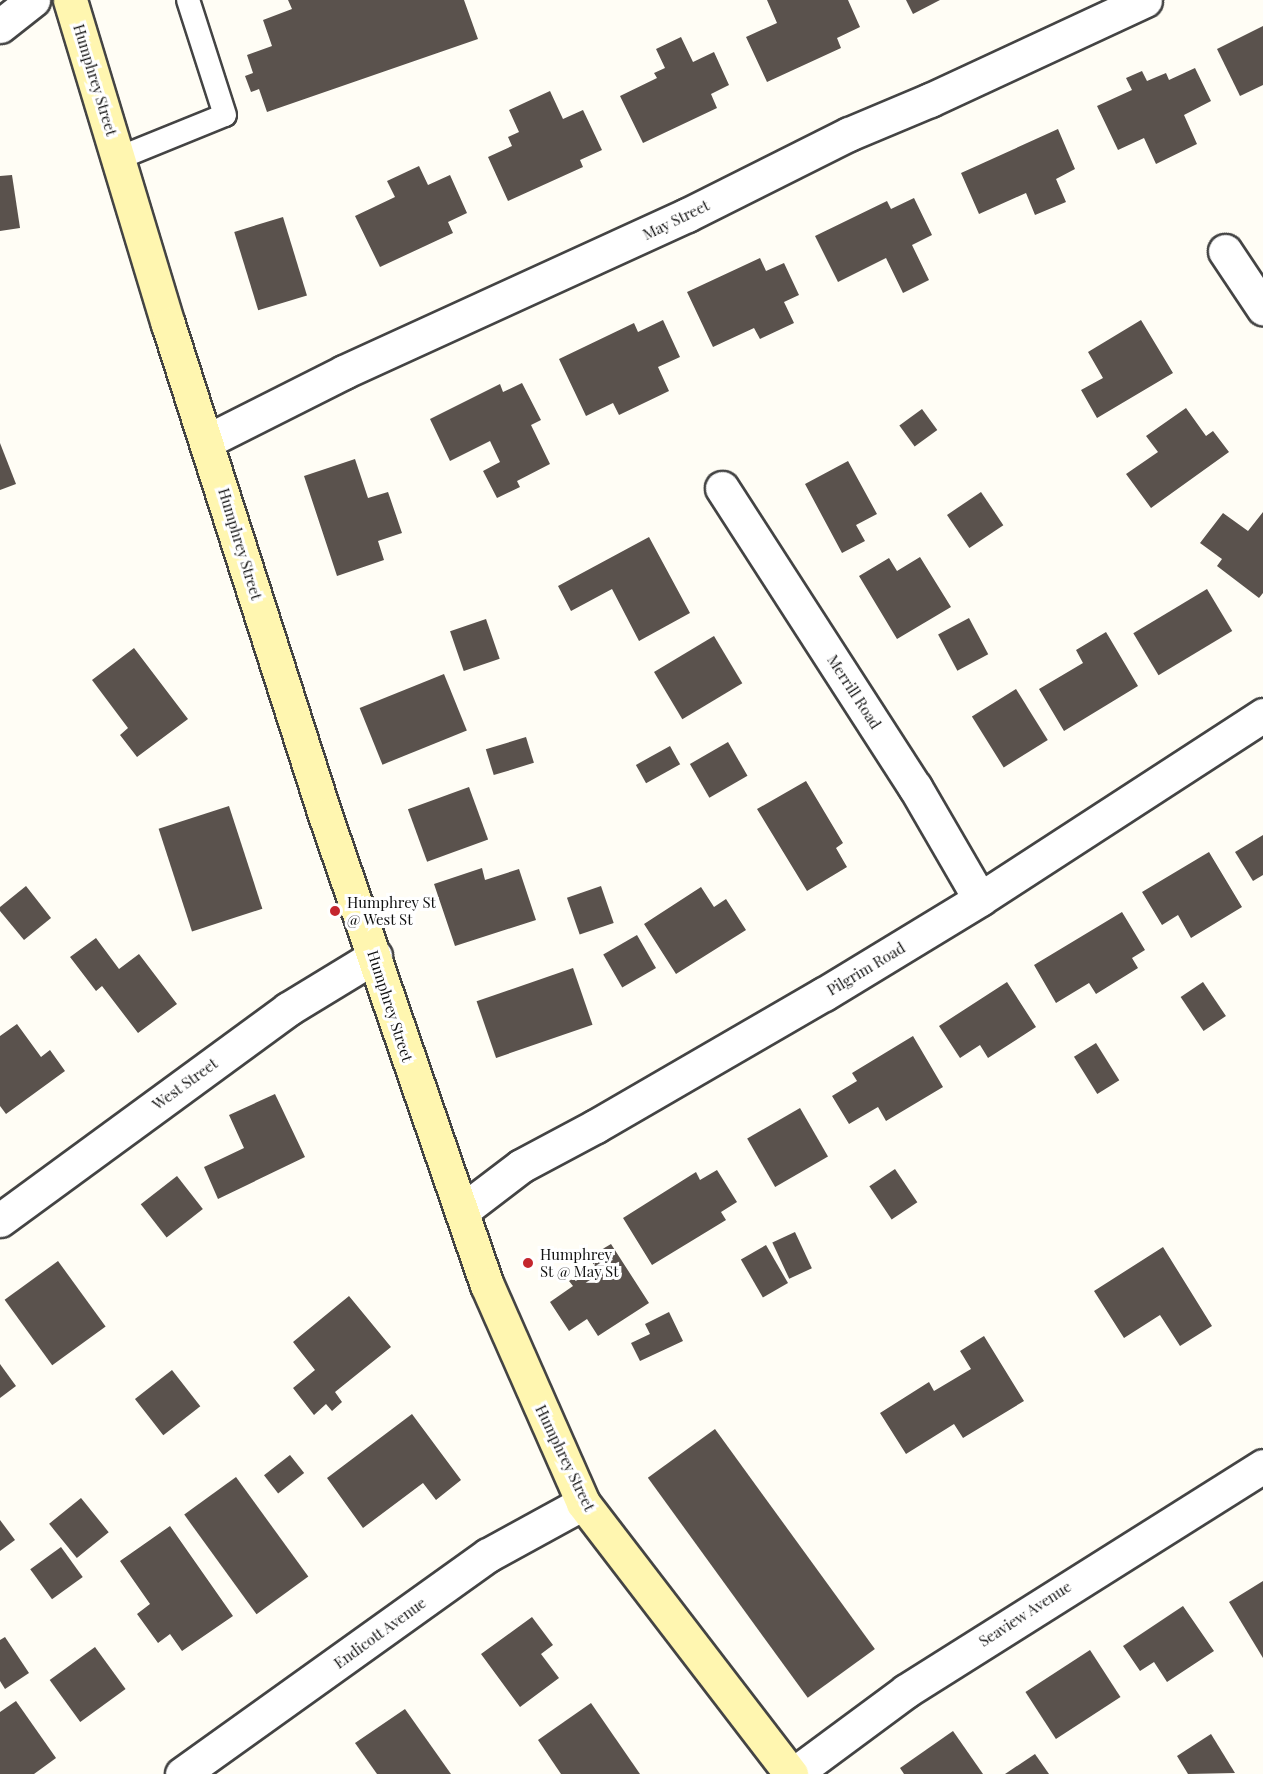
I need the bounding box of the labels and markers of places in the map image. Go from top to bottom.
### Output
place label: Humphrey St @ West St [347,893,436,928]
marker: Humphrey St @ West St [328,904,342,918]
place label: Humphrey St @ May St [540,1245,619,1280]
marker: Humphrey St @ May St [521,1256,535,1270]

